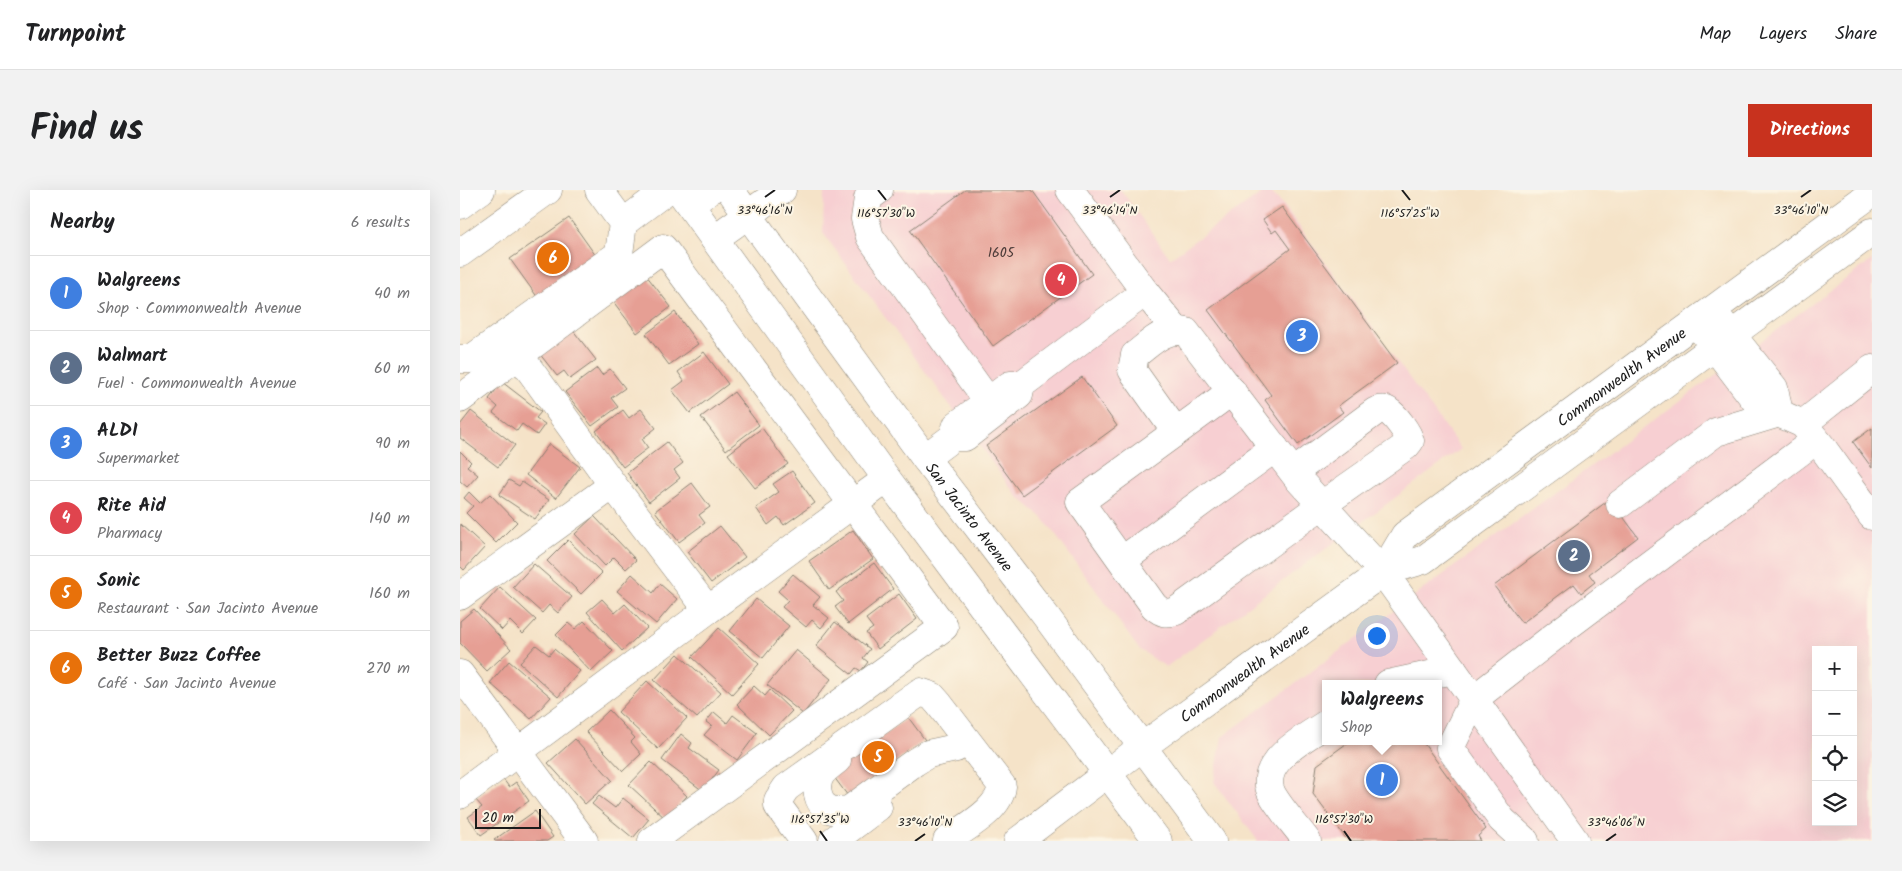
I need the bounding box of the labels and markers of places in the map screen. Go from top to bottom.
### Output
pin: 6 [537,239,569,277]
pin: 4 [1045,261,1077,299]
pin: 3 [1286,317,1318,355]
pin: 2 [1558,537,1590,575]
pin: 5 [862,738,894,776]
pin: 1 [1366,761,1398,799]

